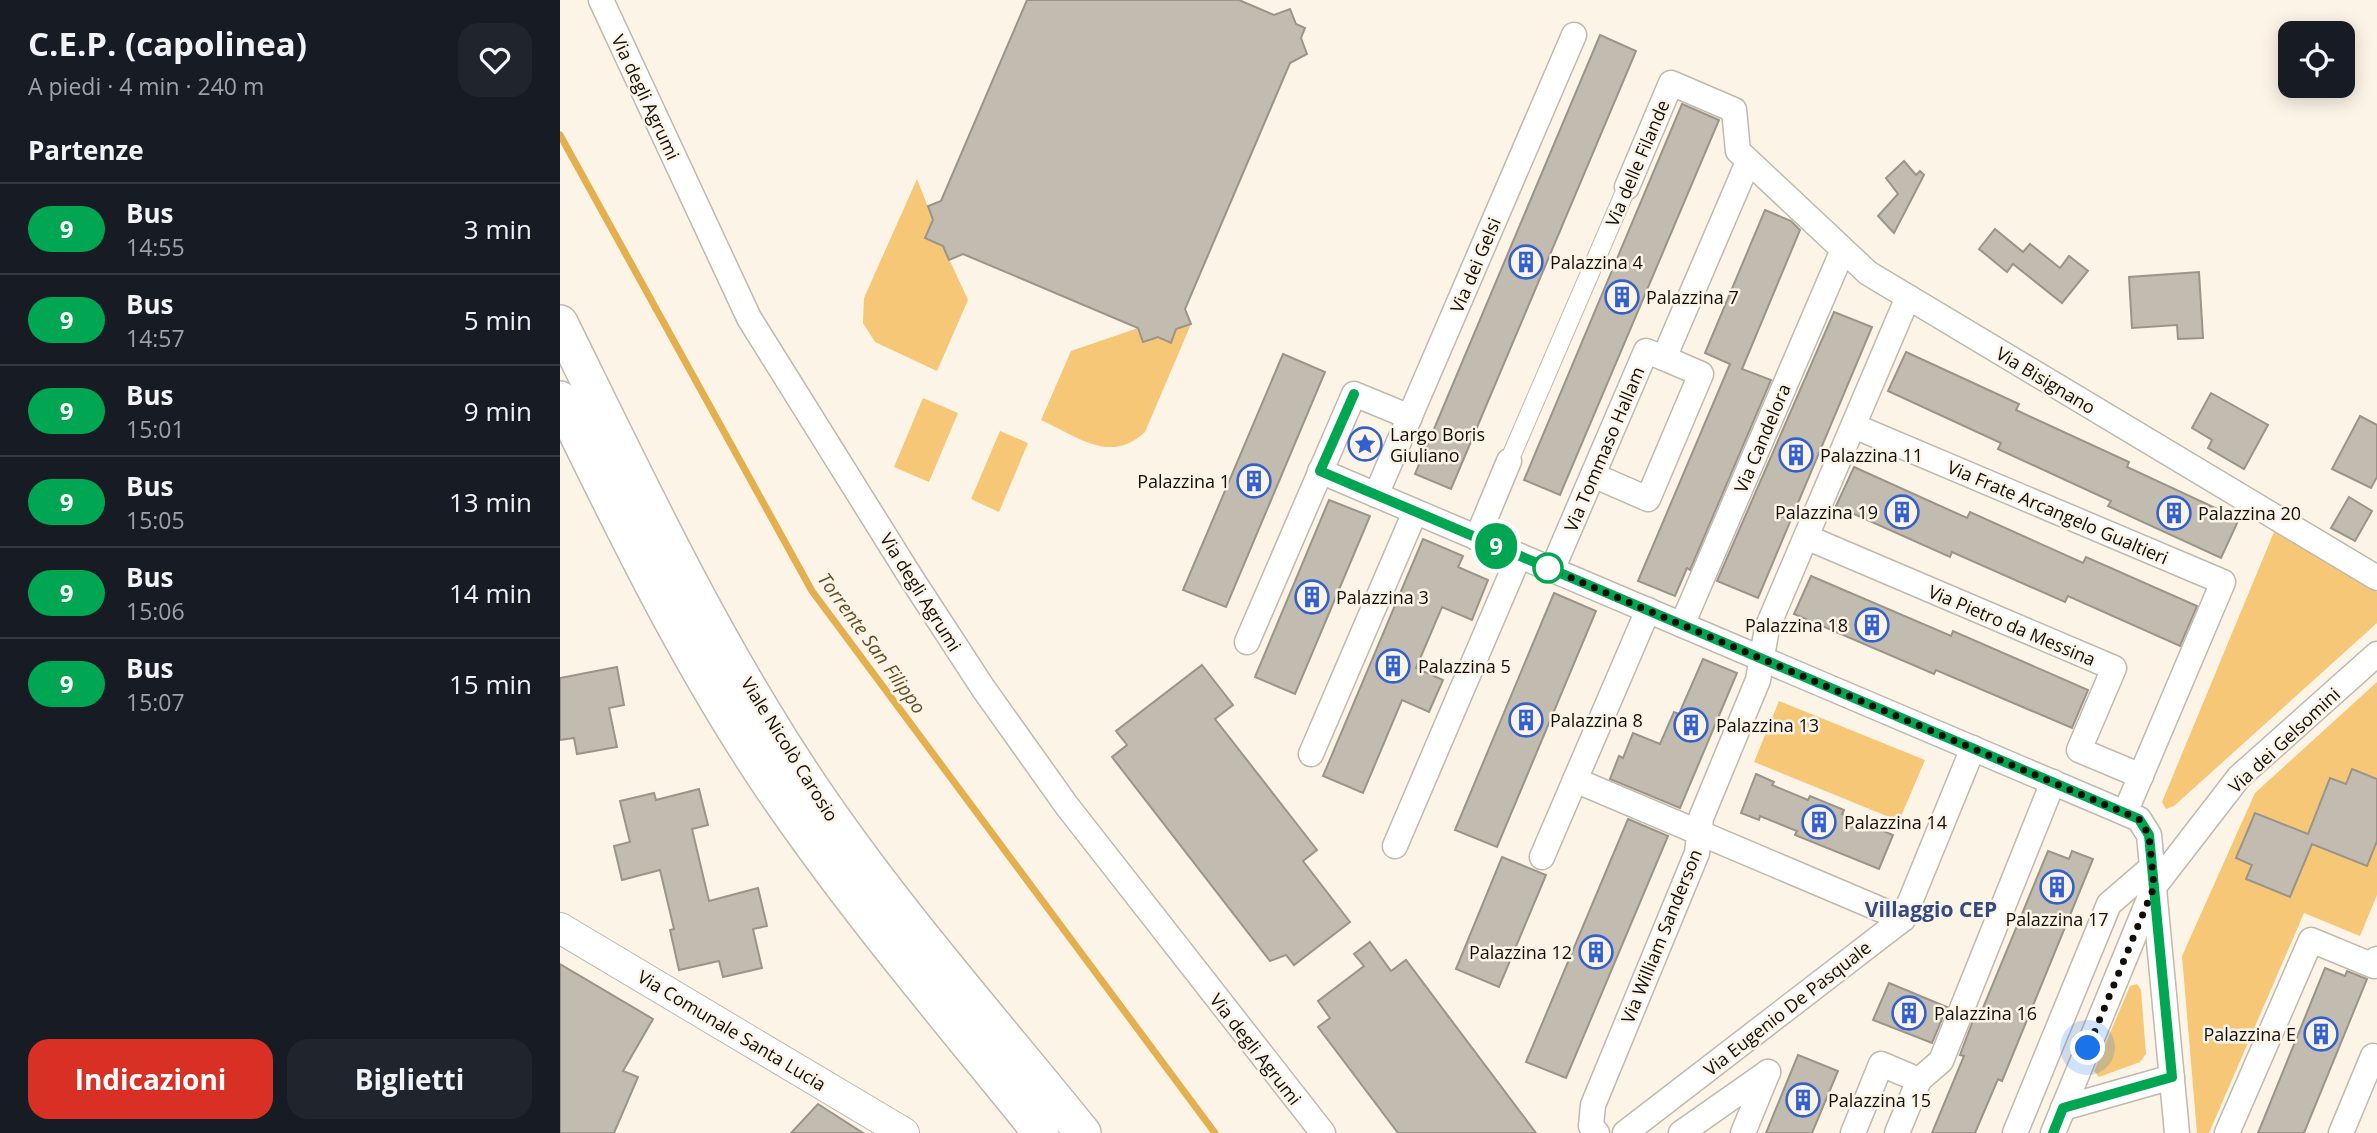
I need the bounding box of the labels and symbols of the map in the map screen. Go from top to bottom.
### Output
street label: Via degli Agrumi [607,31,685,163]
street label: Via delle Filande [1599,96,1675,230]
street label: Via dei Gelsi [1444,214,1506,316]
building icon: Palazzina 4 [1507,243,1545,281]
place label: Palazzina 4 [1550,250,1643,274]
building icon: Palazzina 7 [1603,278,1641,316]
place label: Palazzina 7 [1646,285,1739,309]
street label: Via Bisignano [1992,341,2100,419]
street label: Via Tommaso Hallam [1558,363,1650,535]
street label: Via Candelora [1728,380,1796,496]
place label: Largo Boris Giuliano [1390,422,1485,467]
place icon: Largo Boris Giuliano [1346,425,1384,463]
building icon: Palazzina 11 [1777,436,1815,474]
place label: Palazzina 11 [1820,443,1923,467]
street label: Via Frate Arcangelo Gualtieri [1944,454,2172,570]
building icon: Palazzina 1 [1235,462,1273,500]
place label: Palazzina 1 [1137,469,1230,493]
building icon: Palazzina 19 [1883,493,1921,531]
building icon: Palazzina 20 [2155,494,2193,532]
place label: Palazzina 19 [1775,500,1878,524]
place label: Palazzina 20 [2198,501,2301,525]
line badge: 9 [1473,523,1519,569]
street label: Via degli Agrumi [875,528,967,656]
unlabelled marker [1533,553,1563,583]
water label: Torrente San Filippo [812,567,932,719]
building icon: Palazzina 3 [1293,578,1331,616]
street label: Via Pietro da Messina [1925,579,2099,671]
place label: Palazzina 3 [1336,585,1429,609]
building icon: Palazzina 18 [1853,606,1891,644]
place label: Palazzina 18 [1745,613,1848,637]
building icon: Palazzina 5 [1374,647,1412,685]
place label: Palazzina 5 [1418,654,1511,678]
street label: Viale Nicolò Carosio [736,672,844,826]
street label: Via dei Gelsomini [2223,682,2345,798]
building icon: Palazzina 8 [1507,701,1545,739]
building icon: Palazzina 13 [1672,706,1710,744]
place label: Palazzina 8 [1550,708,1643,732]
place label: Palazzina 13 [1716,713,1819,737]
building icon: Palazzina 14 [1800,803,1838,841]
place label: Palazzina 14 [1844,810,1947,834]
street label: Via William Sanderson [1615,845,1707,1027]
building icon: Palazzina 17 [2038,868,2076,906]
district label: Villaggio CEP [1865,895,1997,923]
place label: Palazzina 17 [2005,907,2109,931]
building icon: Palazzina 12 [1577,933,1615,971]
street label: Via Eugenio De Pasquale [1698,935,1876,1081]
place label: Palazzina 12 [1469,940,1572,964]
street label: Via Comunale Santa Lucia [633,964,831,1096]
street label: Via degli Agrumi [1205,988,1307,1110]
building icon: Palazzina 16 [1890,994,1928,1032]
place label: Palazzina 16 [1934,1001,2037,1025]
building icon: Palazzina E [2302,1015,2340,1053]
place label: Palazzina E [2203,1022,2296,1046]
your location [2070,1030,2105,1065]
building icon: Palazzina 15 [1784,1081,1822,1119]
place label: Palazzina 15 [1828,1088,1931,1112]

